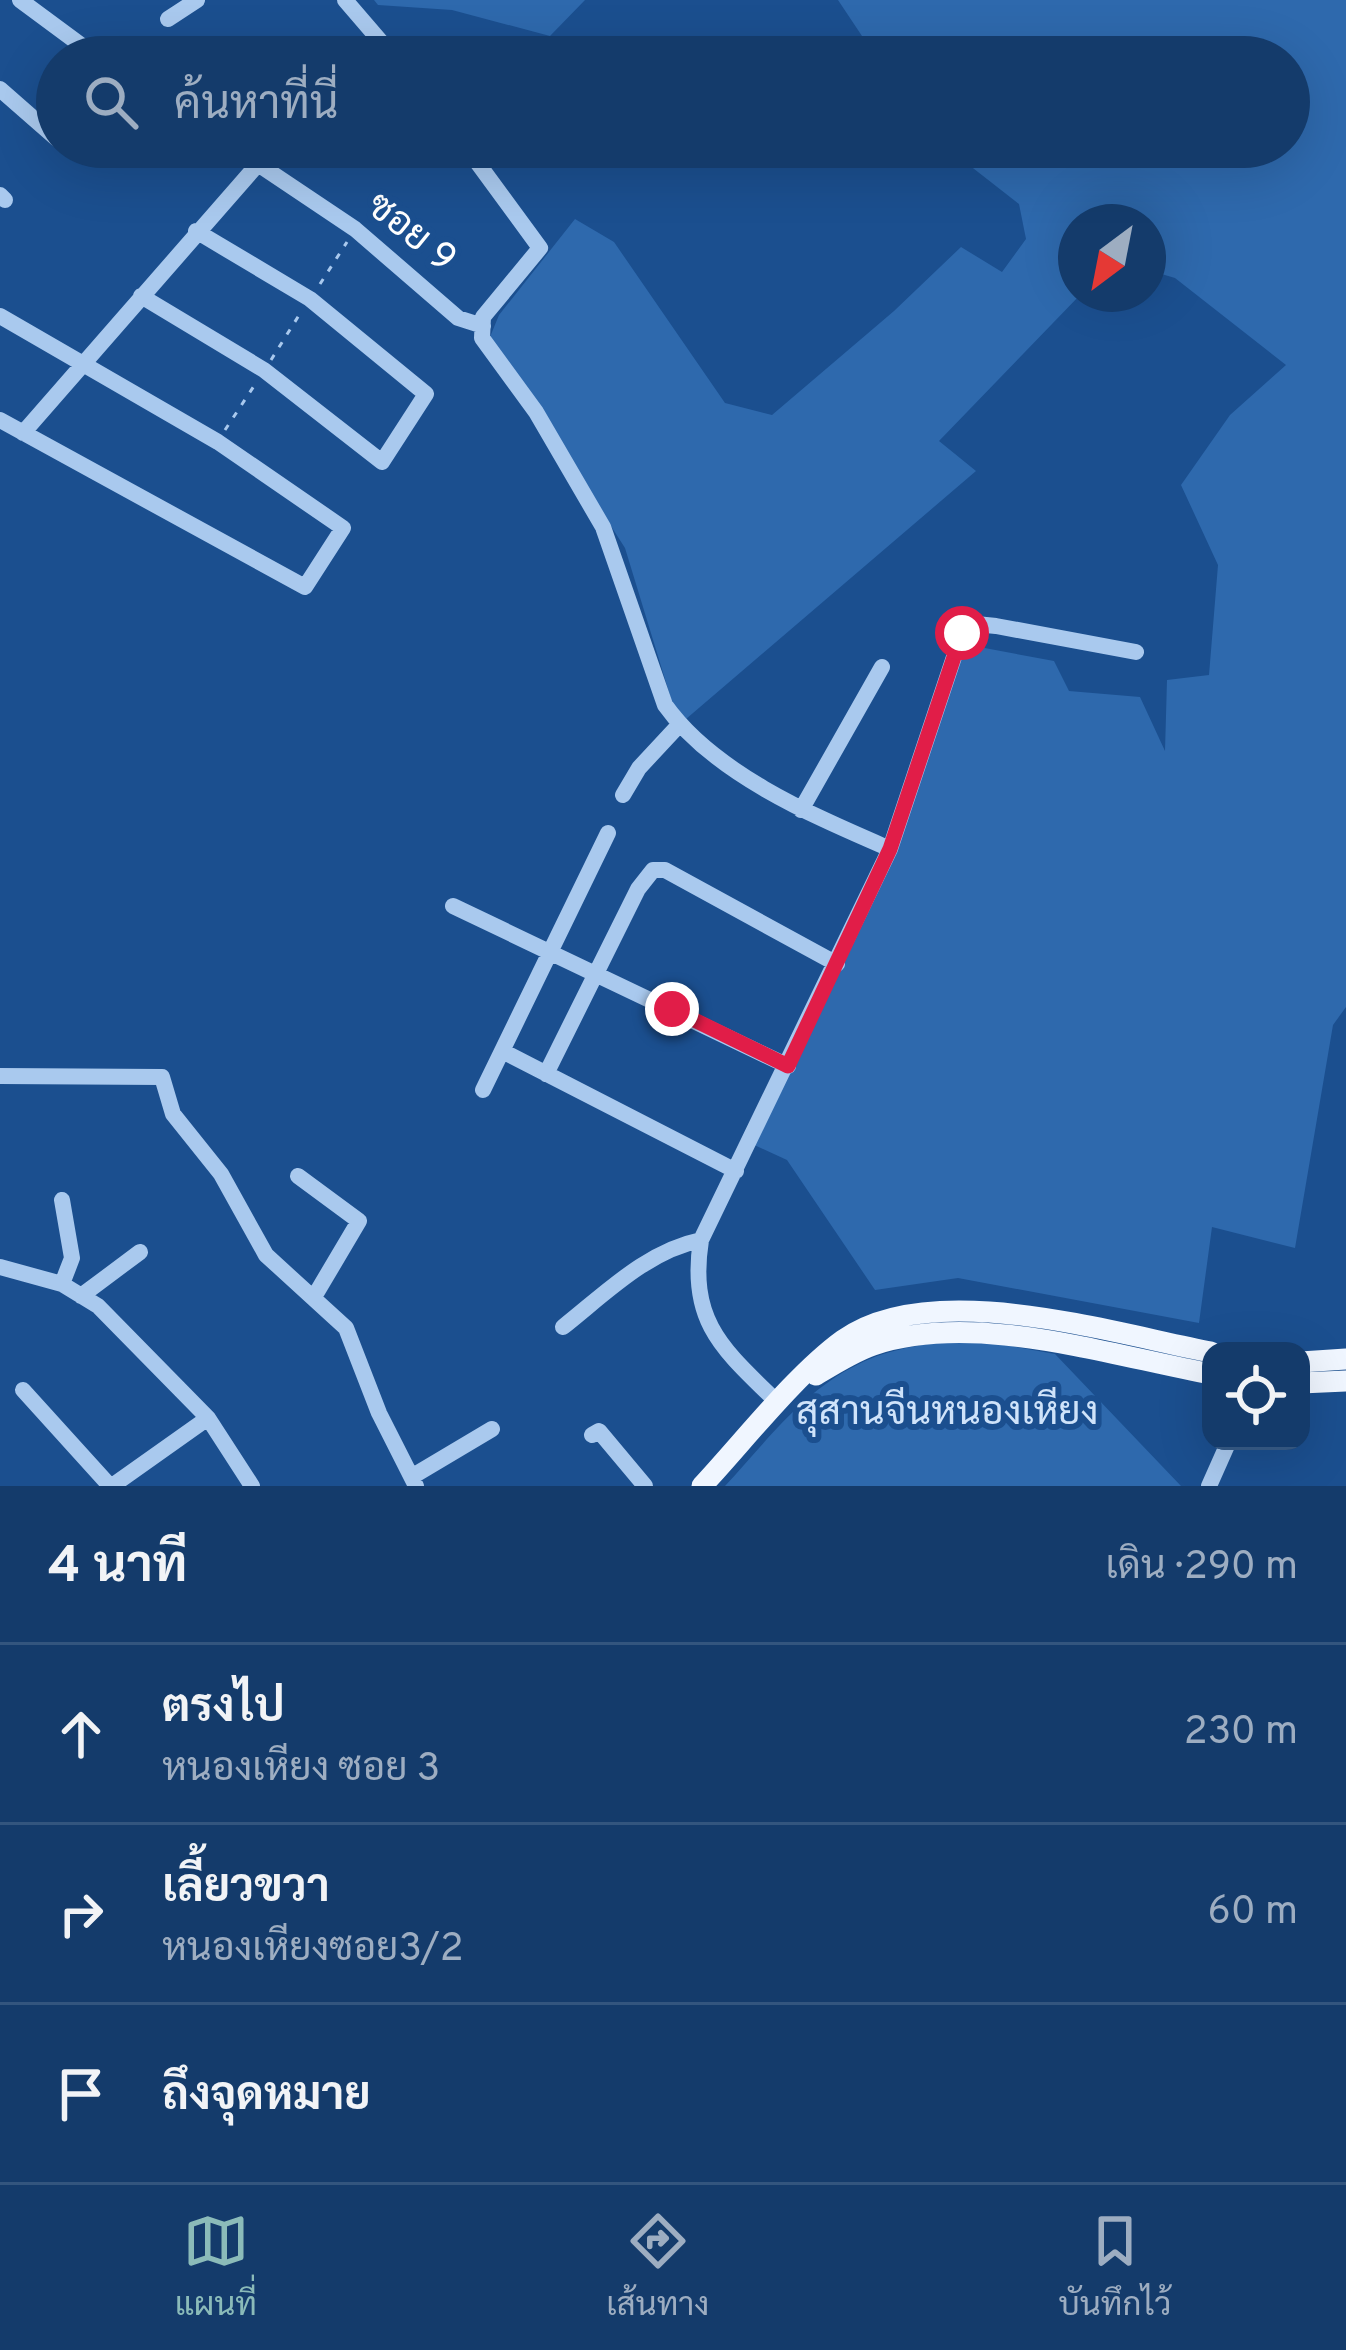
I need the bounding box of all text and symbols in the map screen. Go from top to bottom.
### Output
search box [36,36,1310,168]
icon: search [78,69,144,135]
text: ค้นหาที่นี่ [174,78,338,135]
street label: ซอย 9 [355,183,465,285]
north arrow [1058,204,1166,312]
route start [935,606,989,660]
route end [645,982,699,1036]
map controls [1202,1342,1310,1450]
button: locate [1202,1342,1310,1450]
park label: สุสานจีนหนองเหียง [796,1387,1098,1439]
text: 4 นาที [48,1536,187,1601]
text: เดิน · 290 m [1106,1544,1298,1593]
text: ตรงไป [162,1681,285,1738]
icon: ahead [48,1701,114,1767]
text: 230 m [1184,1709,1298,1758]
text: หนองเหียง ซอย 3 [162,1746,440,1795]
text: เลี้ยวขวา [162,1861,330,1918]
icon: right [48,1881,114,1947]
text: 60 m [1207,1889,1298,1938]
text: หนองเหียงซอย3/2 [162,1926,464,1975]
icon: arrive [48,2061,114,2127]
text: ถึงจุดหมาย [162,2069,371,2126]
tab: แผนที่ [175,2208,257,2328]
tab: เส้นทาง [606,2208,709,2328]
tab: บันทึกไว้ [1059,2208,1171,2328]

